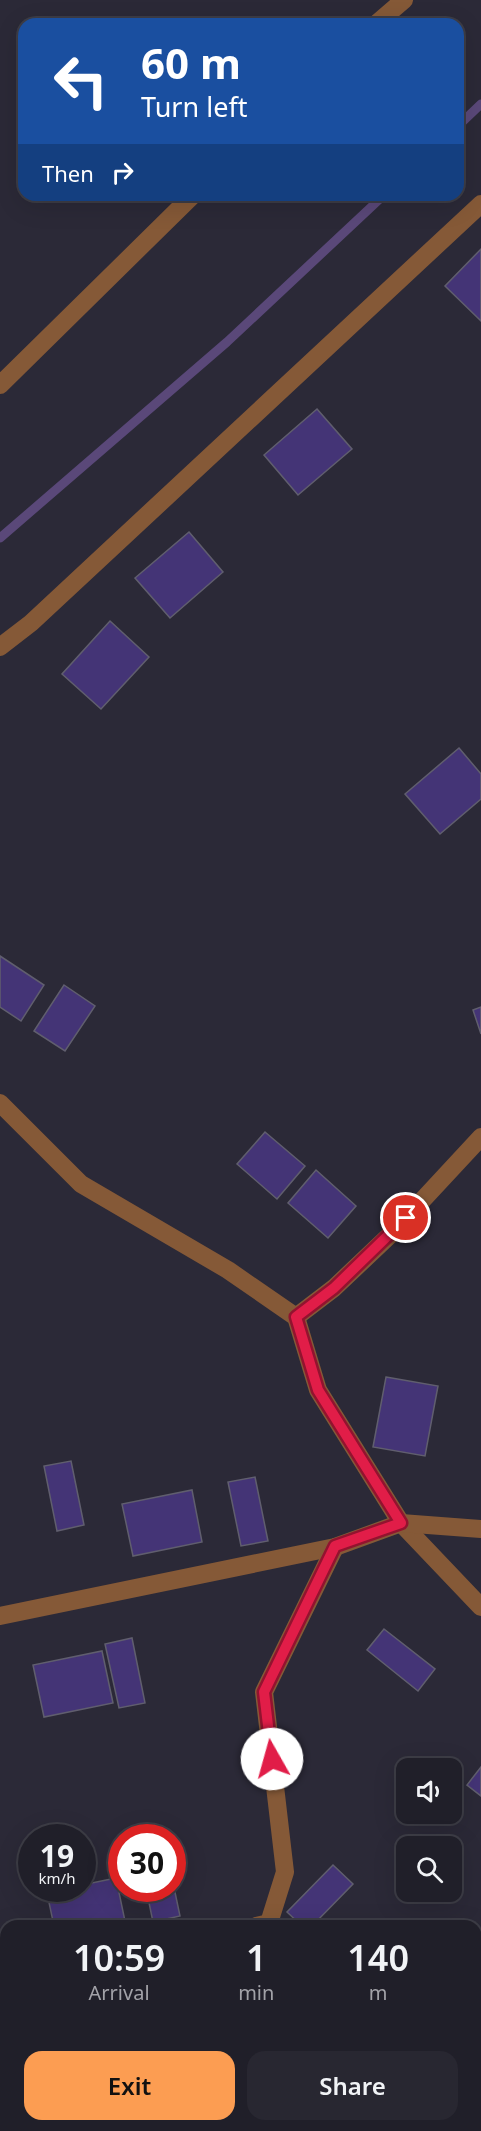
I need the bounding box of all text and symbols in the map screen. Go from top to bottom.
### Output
text: 60 m [141,34,241,91]
icon: left [42,42,120,120]
text: Turn left [141,88,247,125]
icon: right [106,156,139,189]
text: Then [42,158,94,188]
pin [380,1192,431,1243]
icon: arrive [389,1201,422,1234]
position arrow [240,1727,304,1791]
map controls [396,1758,462,1902]
button: sound [396,1758,462,1824]
speed limit sign: 30 [108,1824,186,1902]
text: 19 [40,1835,74,1876]
button: search [396,1836,462,1902]
text: km/h [39,1868,75,1888]
text: 10:59 [73,1933,165,1982]
text: 1 [246,1933,267,1982]
text: 140 [347,1933,409,1982]
text: Arrival [89,1979,150,2006]
text: min [238,1979,274,2006]
text: m [369,1979,388,2006]
button: Exit [24,2051,235,2120]
button: Share [247,2051,458,2120]

